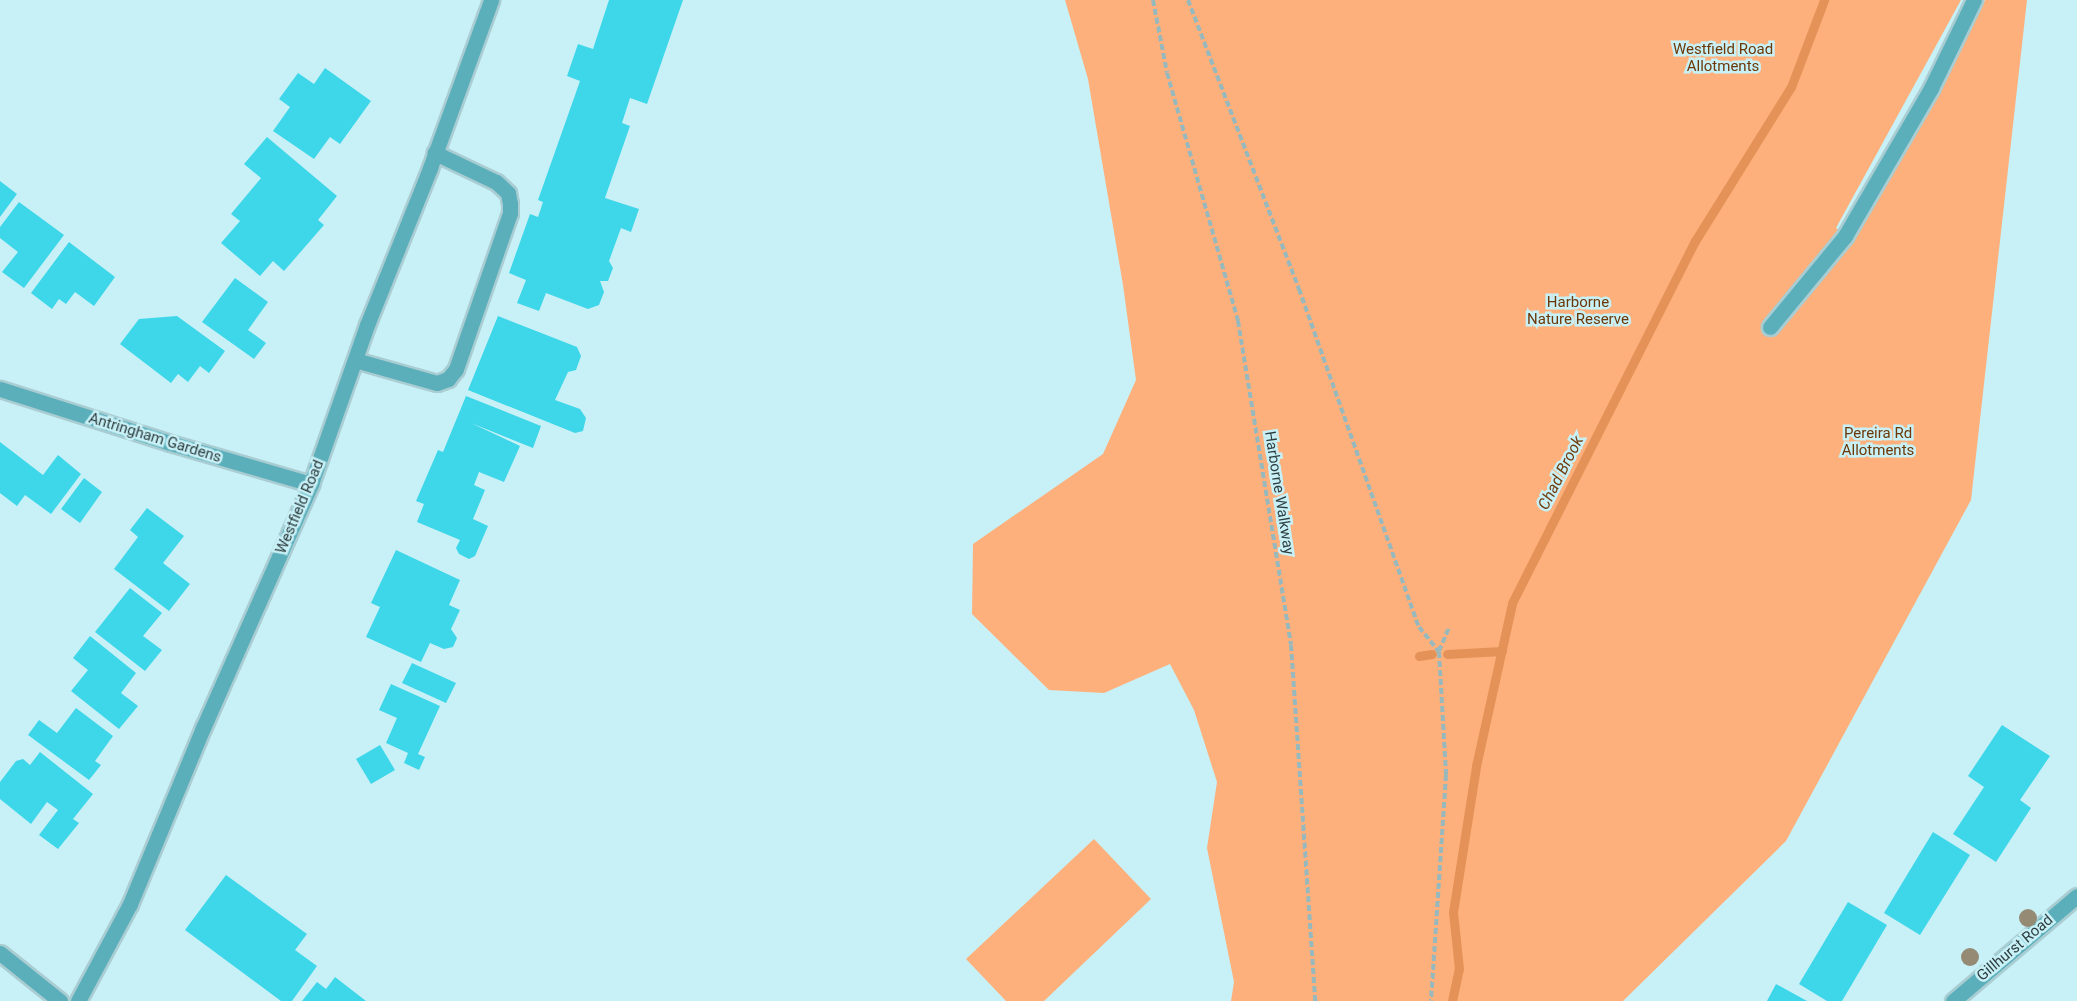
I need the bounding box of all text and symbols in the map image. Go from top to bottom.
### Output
park label: Westfield Road Allotments [1673,40,1773,75]
park label: Harborne Nature Reserve [1527,293,1629,328]
street label: Antringham Gardens [87,409,223,467]
park label: Pereira Rd Allotments [1842,424,1914,459]
street label: Harborne Walkway [1260,430,1298,556]
water label: Chad Brook [1534,433,1588,513]
street label: Westfield Road [272,457,328,557]
street label: Gillhurst Road [1973,911,2057,985]

